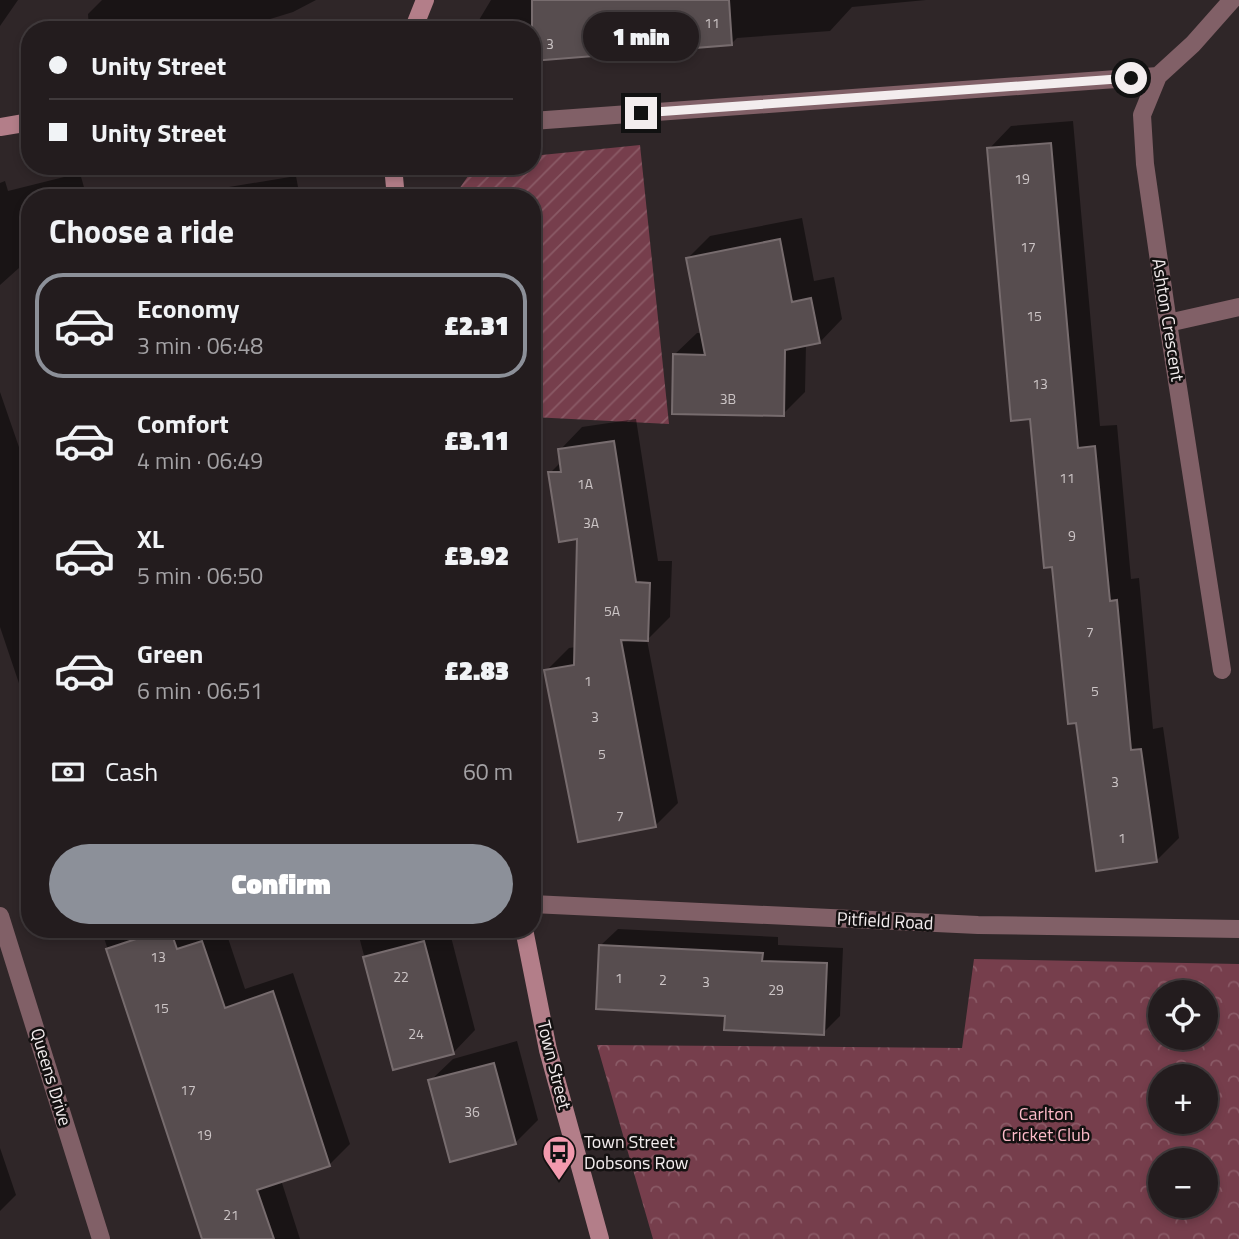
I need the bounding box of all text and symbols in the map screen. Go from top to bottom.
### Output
callout: 1 min [583,11,699,60]
house number: 11 [704,12,720,33]
text: 1 min [612,19,670,54]
house number: 3 [546,33,554,54]
text: Unity Street [91,46,226,85]
route start [1115,62,1147,94]
route end [625,97,657,129]
text: Unity Street [91,113,226,152]
house number: 19 [1014,168,1030,189]
text: Choose a ride [49,207,234,255]
house number: 17 [1020,236,1036,257]
street label: Ashton Crescent [1145,256,1192,384]
text: Economy [137,289,239,328]
icon: car [53,294,116,357]
house number: 15 [1026,305,1042,326]
text: £2.31 [444,306,509,345]
text: 3 min · 06:48 [137,328,263,363]
house number: 13 [1032,373,1048,394]
house number: 3B [720,388,736,409]
text: Comfort [137,404,229,443]
icon: car [53,409,116,472]
text: £3.11 [444,421,509,460]
text: 4 min · 06:49 [137,443,263,478]
house number: 11 [1059,467,1075,488]
house number: 1A [577,473,594,494]
house number: 3A [583,512,600,533]
text: XL [137,519,164,558]
icon: car [53,524,116,587]
house number: 9 [1068,525,1076,546]
text: £3.92 [444,536,509,575]
text: 5 min · 06:50 [137,558,263,593]
house number: 5A [604,600,621,621]
house number: 7 [1086,621,1094,642]
text: Green [137,634,203,673]
icon: car [53,639,116,702]
text: £2.83 [444,651,509,690]
house number: 1 [584,670,592,691]
text: 6 min · 06:51 [137,673,263,708]
house number: 5 [1091,680,1099,701]
house number: 3 [591,706,599,727]
house number: 5 [598,743,606,764]
text: Cash [105,752,158,791]
icon: cash [49,753,87,791]
text: 60 m [463,754,513,789]
house number: 3 [1111,771,1119,792]
house number: 7 [616,805,624,826]
house number: 1 [1118,827,1126,848]
button: Confirm [49,844,513,924]
street label: Pitfield Road [836,904,934,937]
house number: 13 [150,946,166,967]
house number: 22 [393,966,409,987]
house number: 1 [615,967,623,988]
house number: 2 [659,969,667,990]
house number: 3 [702,971,710,992]
house number: 29 [768,979,784,1000]
map controls [1148,980,1218,1218]
button: locate [1148,980,1218,1050]
house number: 15 [153,997,169,1018]
street label: Town Street [530,1017,579,1113]
house number: 24 [408,1023,424,1044]
street label: Queens Drive [24,1025,79,1129]
button: + [1148,1064,1218,1134]
house number: 17 [180,1079,196,1100]
park label: Carlton Cricket Club [1002,1100,1090,1148]
house number: 36 [464,1101,480,1122]
house number: 19 [196,1124,212,1145]
place label: Town Street Dobsons Row [584,1128,689,1176]
bus stop icon: Town Street Dobsons Row [540,1133,578,1182]
button: − [1148,1148,1218,1218]
house number: 21 [223,1204,239,1225]

